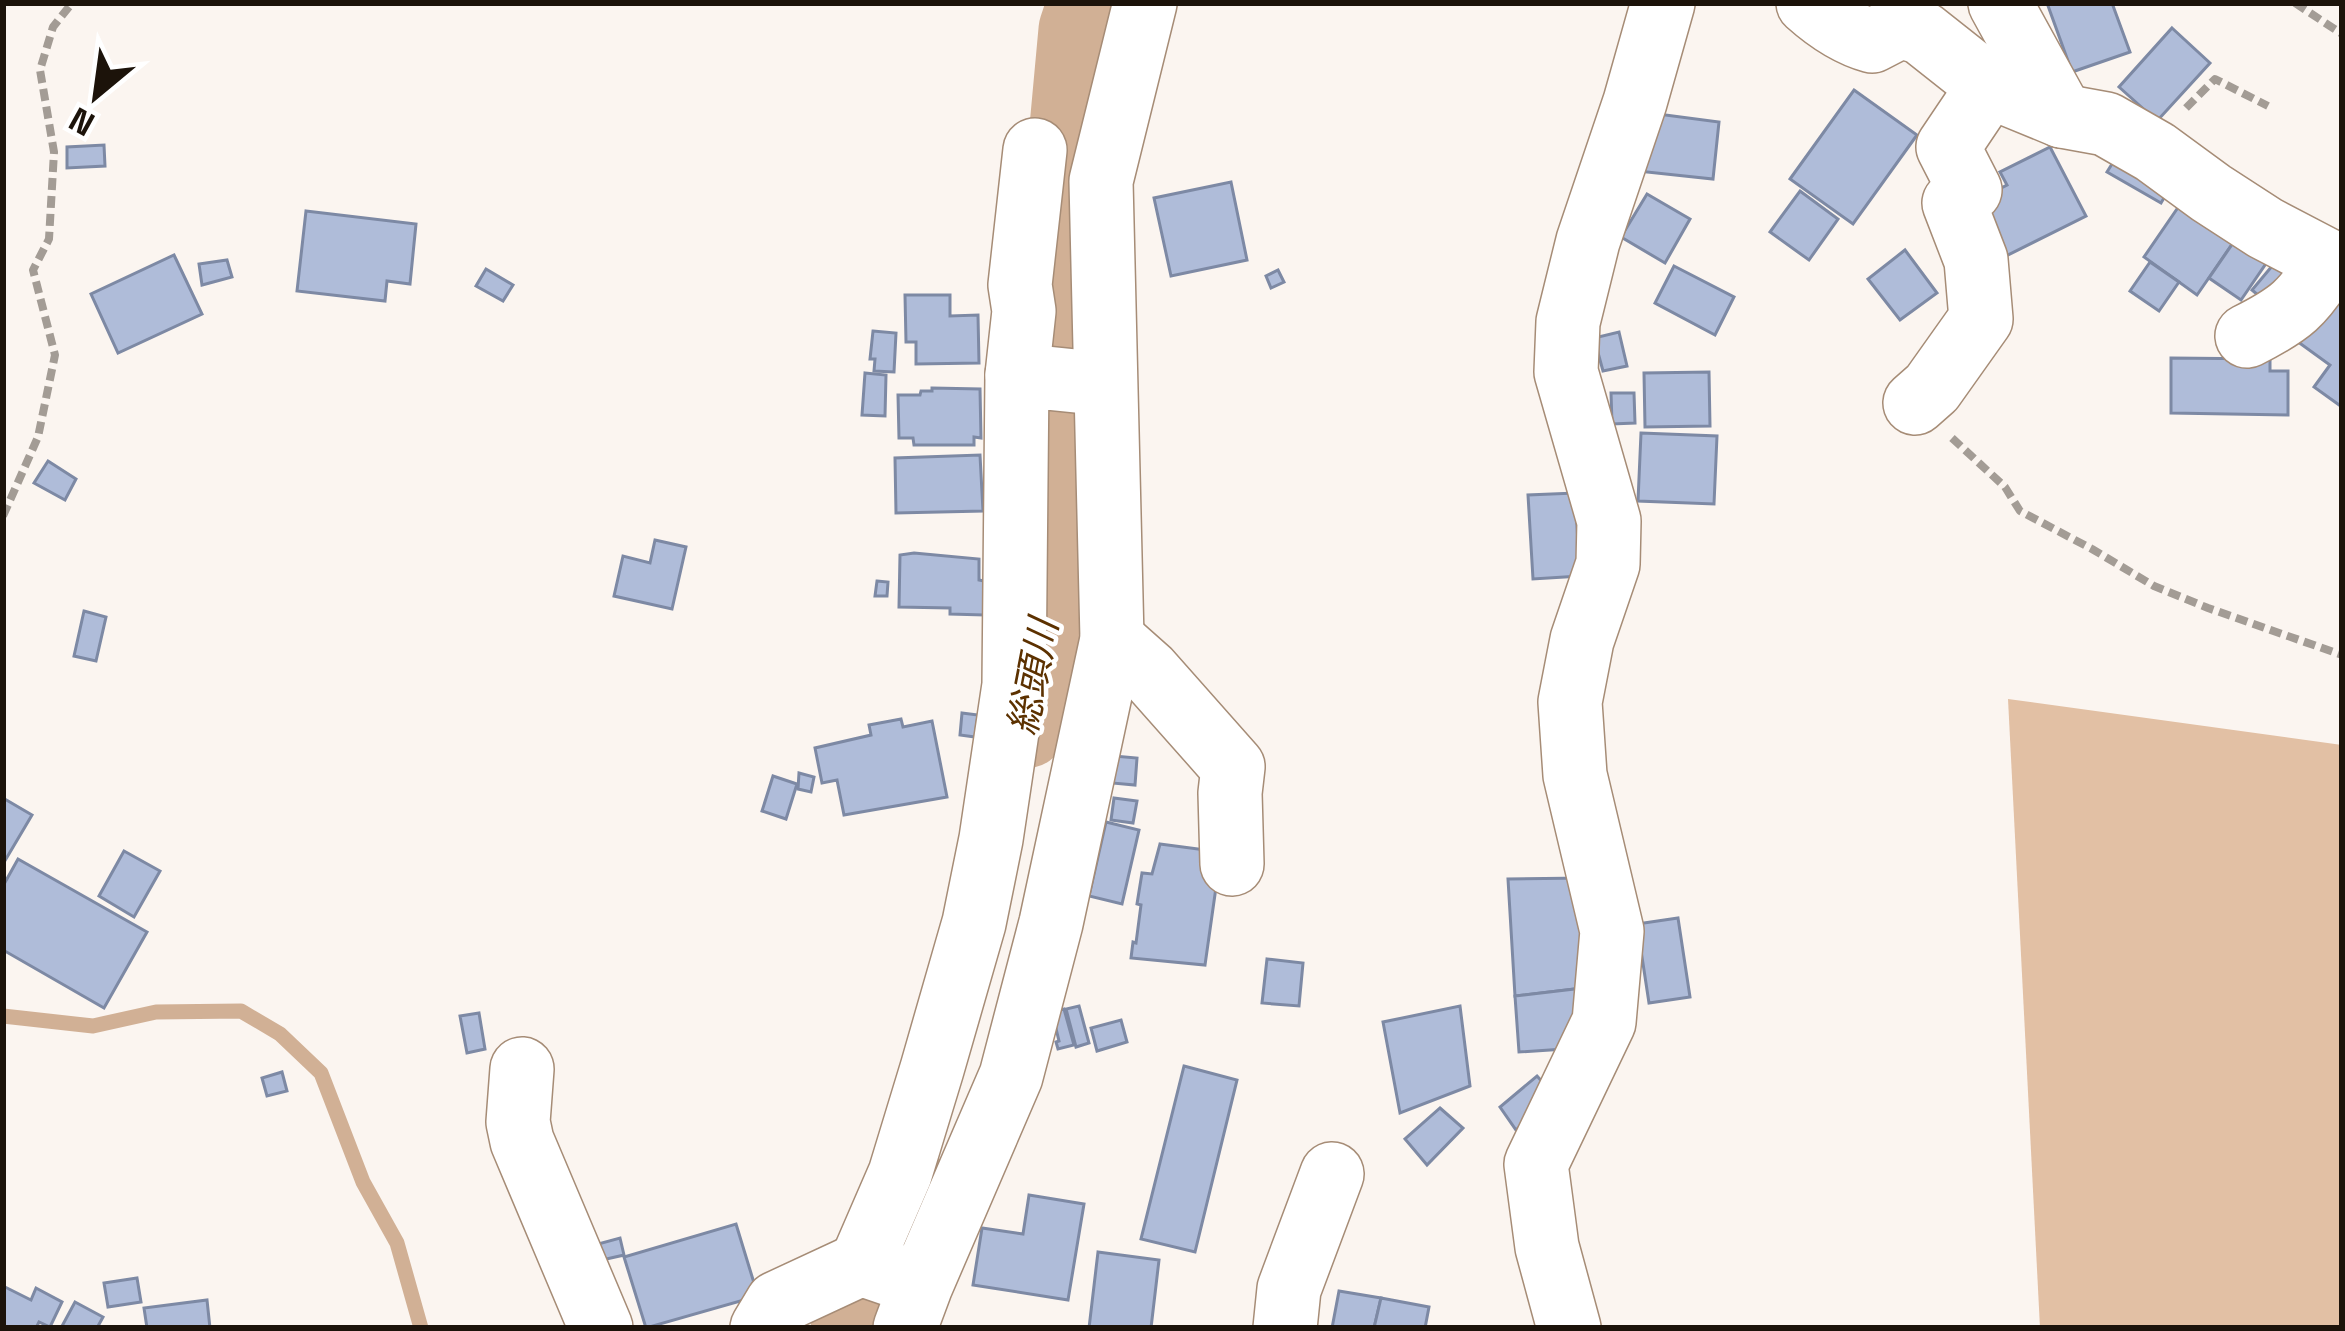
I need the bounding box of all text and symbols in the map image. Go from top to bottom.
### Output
north arrow [36,36,156,156]
text: N [62,98,102,145]
water label: 総頭川 [998,611,1069,739]

